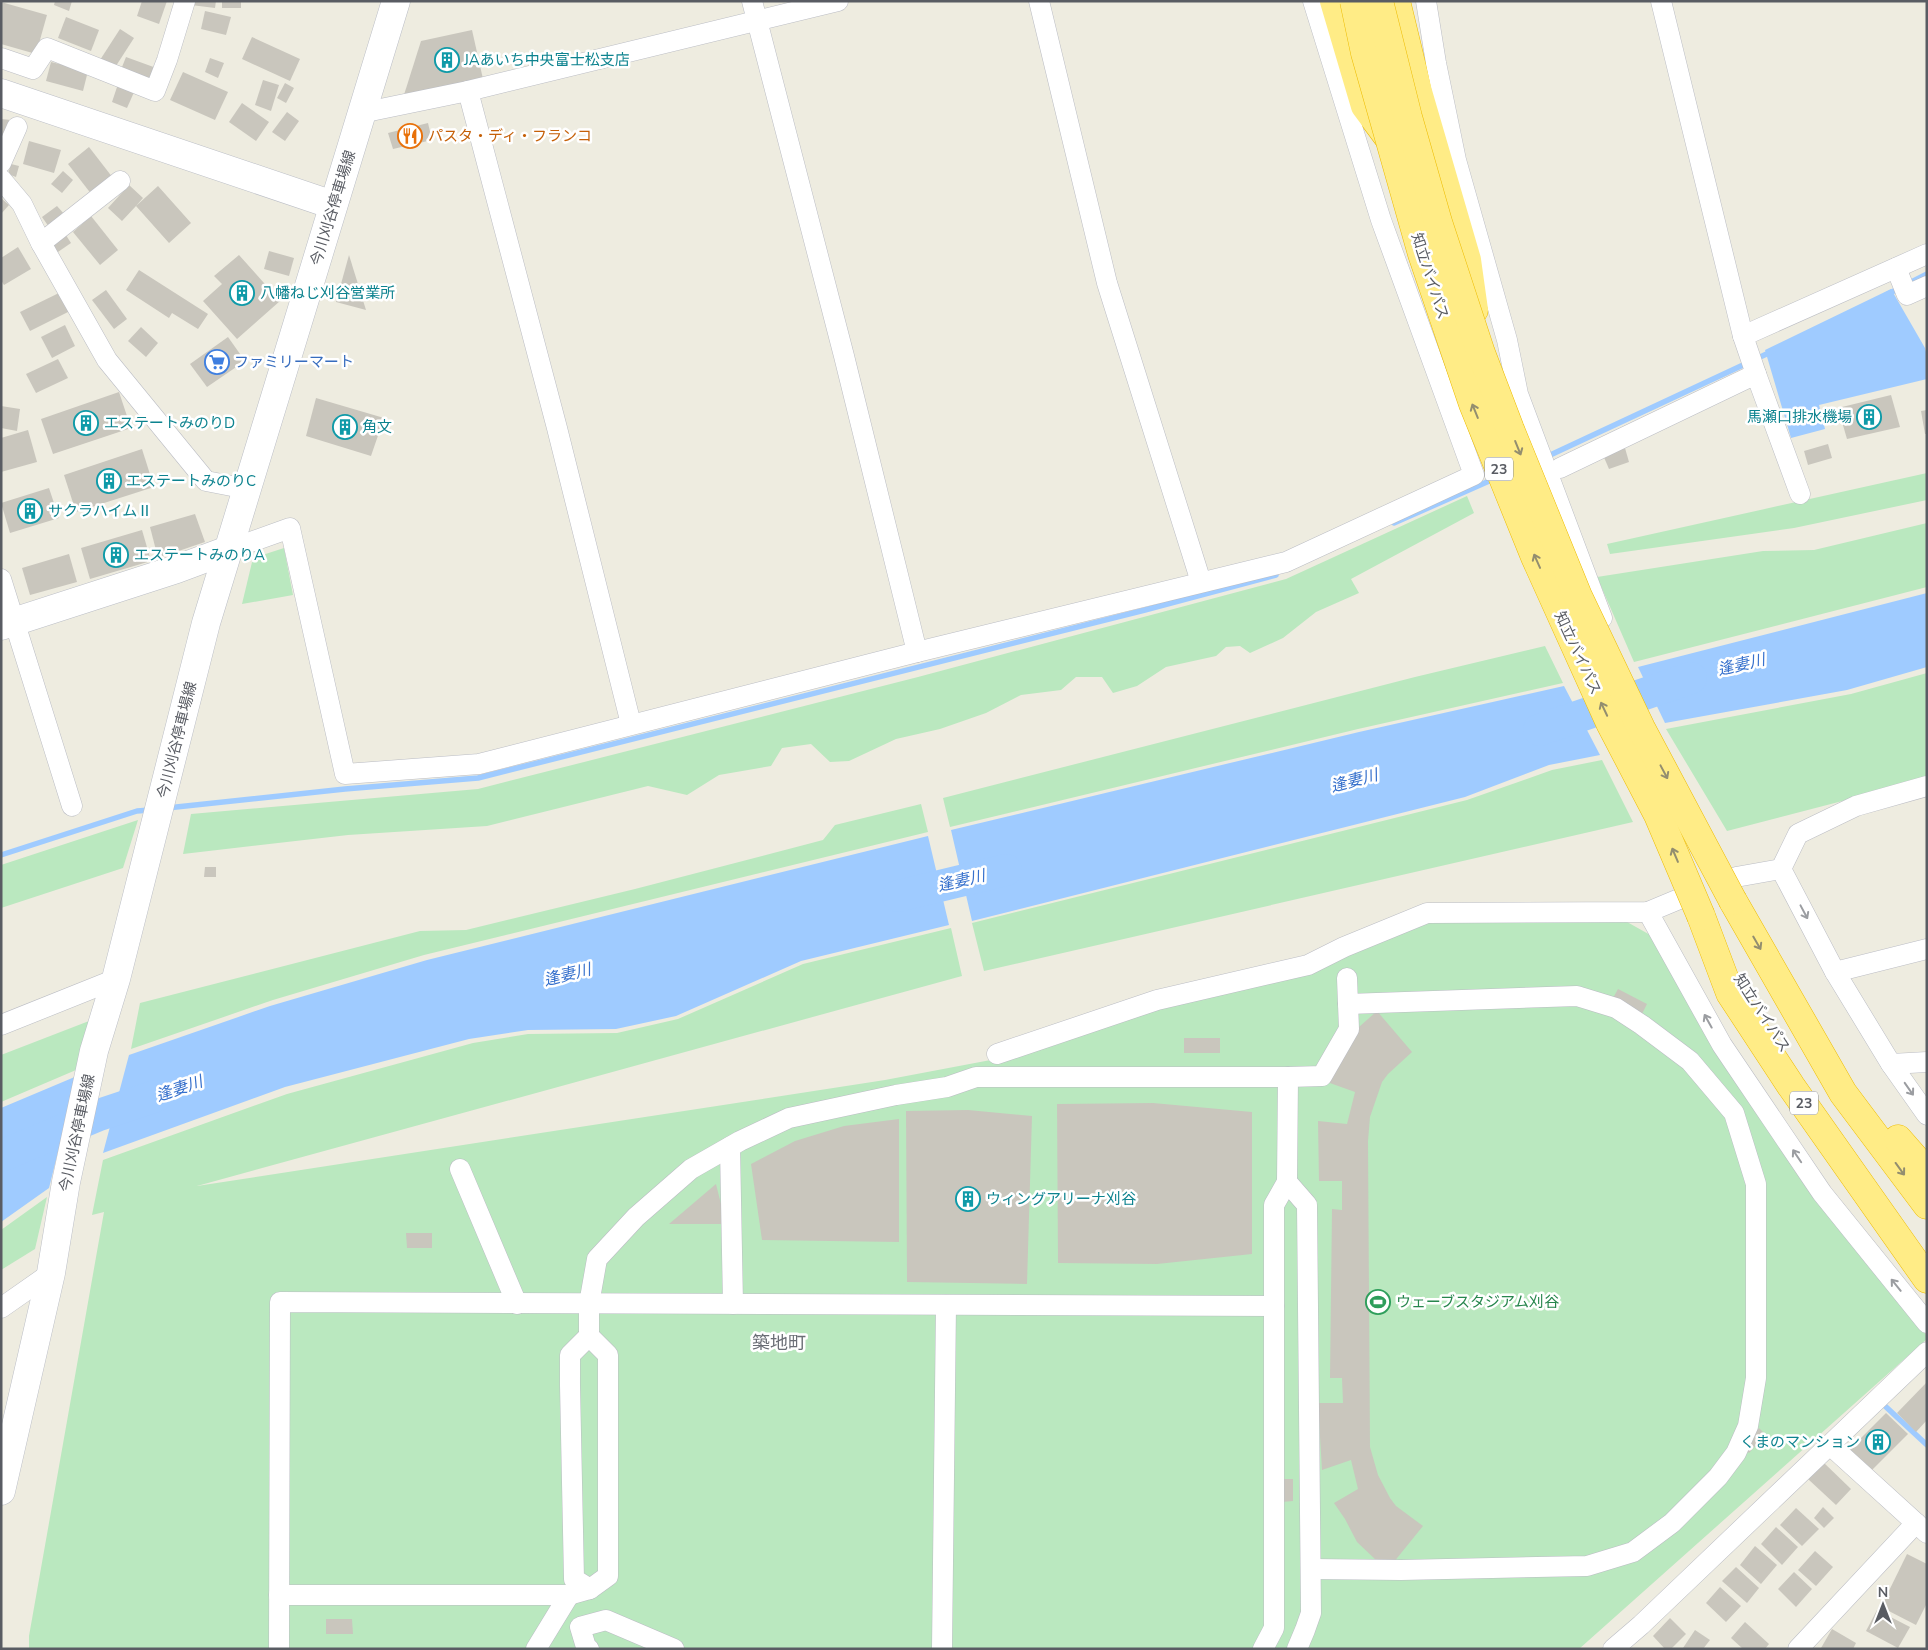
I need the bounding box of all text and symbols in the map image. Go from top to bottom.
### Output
building icon: JAあいち中央富士松支店 [434,47,460,73]
place label: JAあいち中央富士松支店 [463,50,630,70]
restaurant icon: パスタ・ディ・フランコ [397,123,423,149]
place label: パスタ・ディ・フランコ [428,126,592,146]
street label: 今川刈谷停車場線 [306,148,360,268]
street label: 知立バイパス [1407,230,1453,322]
building icon: 八幡ねじ刈谷営業所 [229,280,255,306]
place label: 八幡ねじ刈谷営業所 [260,283,395,303]
supermarket icon: ファミリーマート [204,349,230,375]
place label: ファミリーマート [234,352,354,372]
one-way arrow [1470,404,1480,419]
building icon: 馬瀬口排水機場 [1856,404,1882,430]
place label: 馬瀬口排水機場 [1747,407,1852,427]
building icon: エステートみのりD [73,410,99,436]
place label: エステートみのりD [104,413,235,433]
building icon: 角文 [332,414,358,440]
place label: 角文 [362,417,392,437]
one-way arrow [1514,440,1523,455]
road number: 23 [1485,458,1513,480]
building icon: エステートみのりC [96,468,122,494]
place label: エステートみのりC [126,471,256,491]
building icon: サクラハイムⅡ [17,498,43,524]
place label: サクラハイムⅡ [48,501,152,521]
building icon: エステートみのりA [103,542,129,568]
place label: エステートみのりA [134,545,265,565]
one-way arrow [1531,554,1541,569]
street label: 知立バイパス [1550,608,1606,698]
water label: 逢妻川 [1715,648,1769,681]
street label: 今川刈谷停車場線 [153,679,201,801]
one-way arrow [1599,702,1609,717]
water label: 逢妻川 [1328,764,1382,798]
one-way arrow [1659,764,1669,779]
one-way arrow [1670,848,1679,863]
water label: 逢妻川 [935,864,989,897]
one-way arrow [1799,904,1809,919]
one-way arrow [1753,935,1763,949]
water label: 逢妻川 [541,958,595,991]
street label: 知立バイパス [1729,970,1795,1056]
one-way arrow [1703,1014,1713,1028]
water label: 逢妻川 [153,1070,207,1107]
street label: 今川刈谷停車場線 [55,1072,99,1194]
one-way arrow [1904,1082,1914,1096]
road number: 23 [1790,1092,1818,1114]
one-way arrow [1792,1150,1802,1164]
one-way arrow [1895,1162,1905,1176]
building icon: ウィングアリーナ刈谷 [955,1186,981,1212]
place label: ウィングアリーナ刈谷 [986,1189,1136,1209]
one-way arrow [1891,1279,1902,1292]
sports icon: ウェーブスタジアム刈谷 [1365,1289,1391,1315]
place label: ウェーブスタジアム刈谷 [1396,1292,1559,1312]
district label: 築地町 [752,1331,806,1355]
building icon: くまのマンション [1865,1429,1891,1455]
place label: くまのマンション [1740,1432,1860,1452]
north arrow [1858,1580,1908,1630]
text: N [1878,1583,1888,1602]

